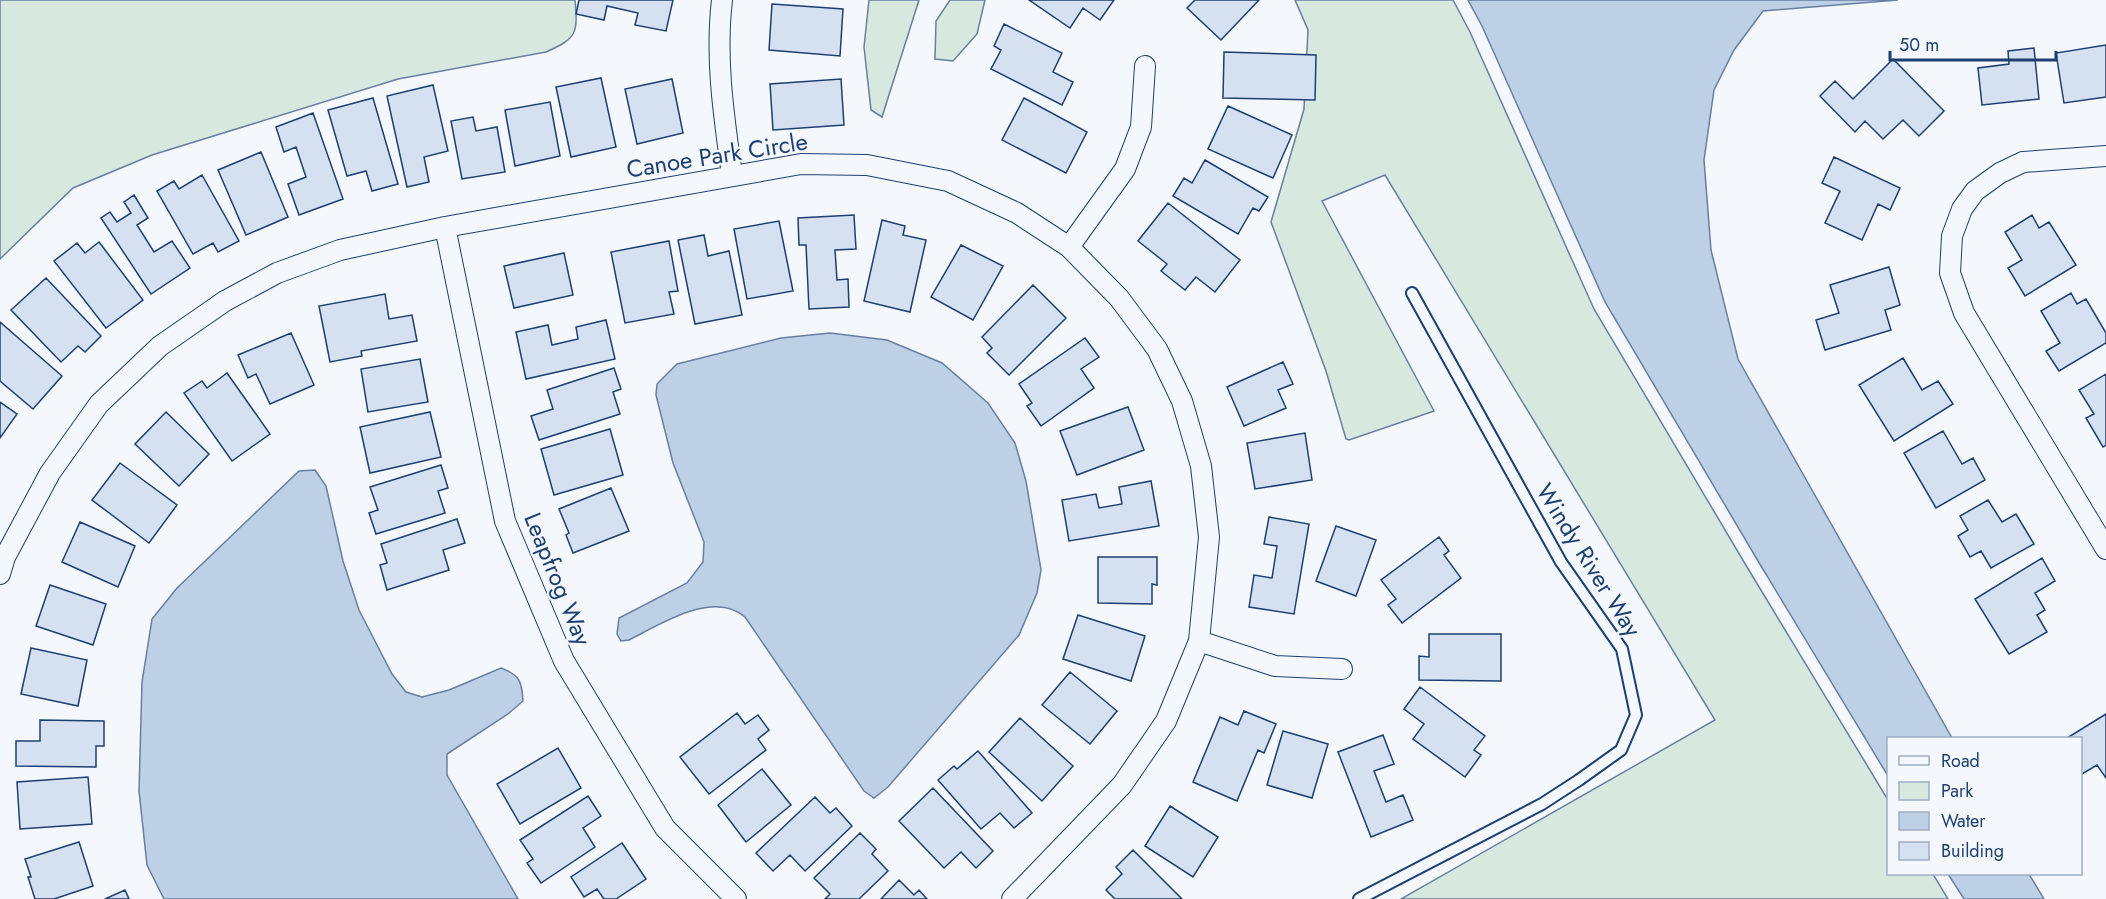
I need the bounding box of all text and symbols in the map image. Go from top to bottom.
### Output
scale bar [1890,24,2056,62]
text: 50 m [1899,32,1939,58]
street label: Canoe Park Circle [624,123,810,187]
street label: Windy River Way [1528,476,1650,644]
street label: Leapfrog Way [515,507,601,651]
legend [1887,737,2082,875]
text: Road [1941,748,1980,774]
text: Park [1941,778,1973,804]
text: Water [1941,808,1986,834]
text: Building [1941,838,2004,864]

